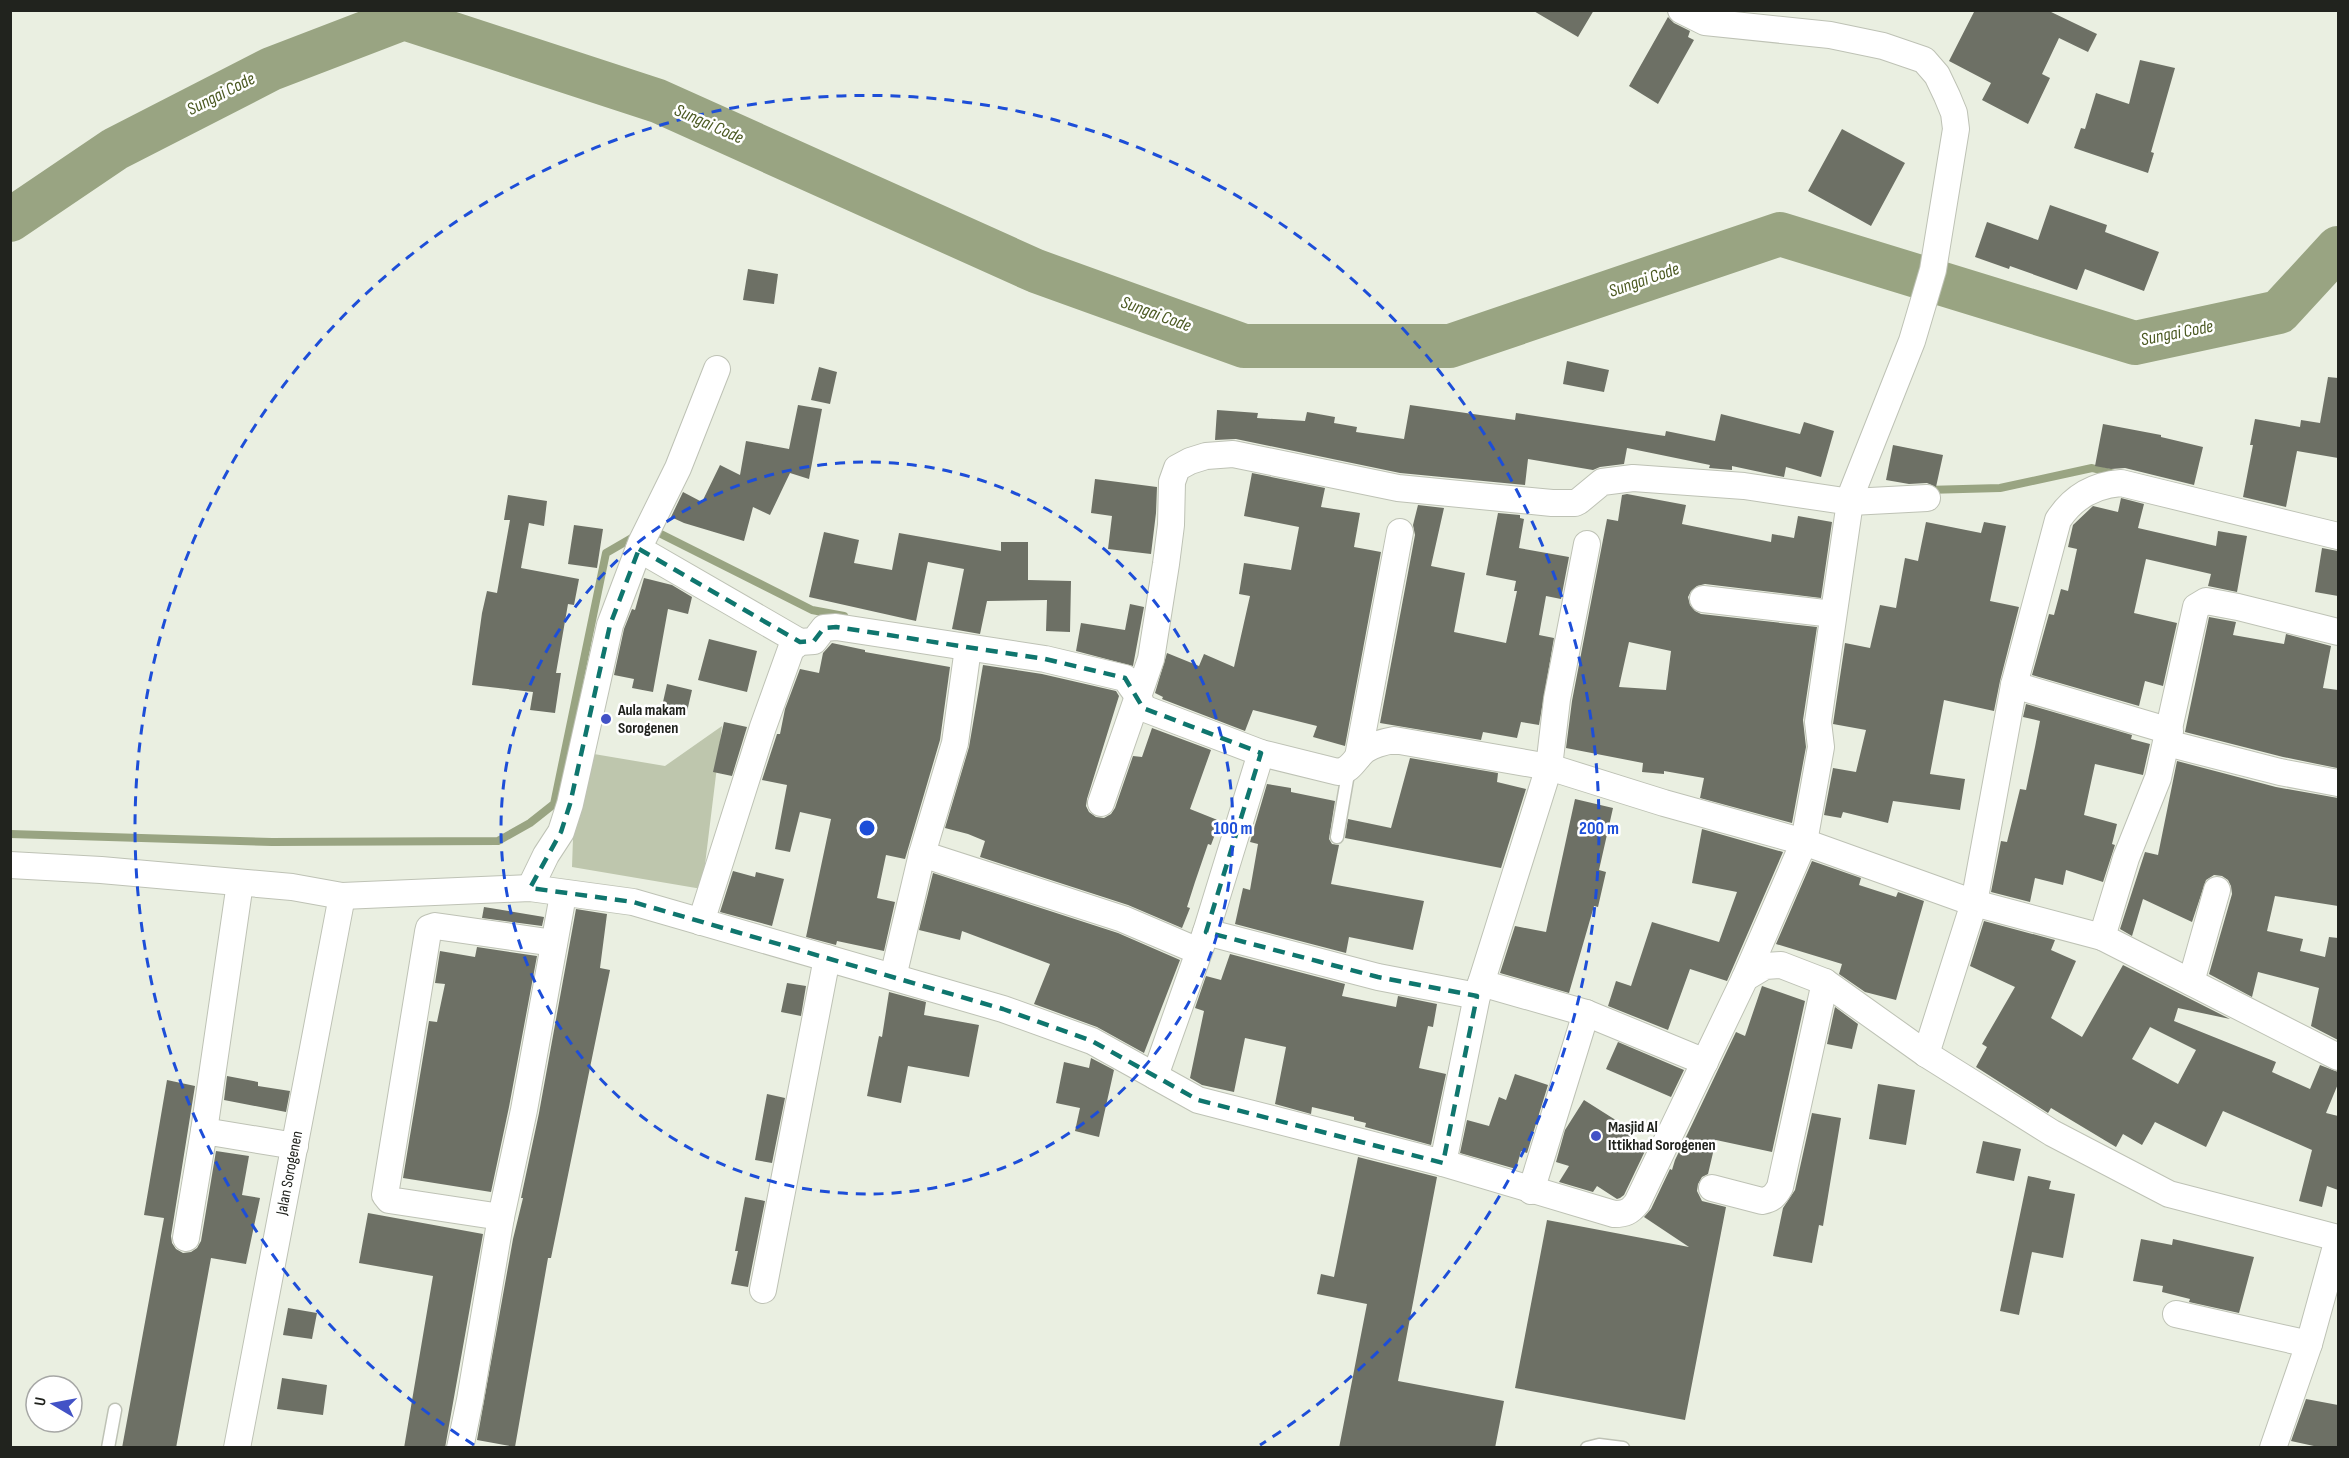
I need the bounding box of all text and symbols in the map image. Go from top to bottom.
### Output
water label: Sungai Code [184,68,258,120]
water label: Sungai Code [671,100,747,148]
water label: Sungai Code [1606,258,1682,302]
water label: Sungai Code [1118,292,1194,336]
water label: Sungai Code [2139,316,2215,350]
place label: Aula makam Sorogenen [617,701,686,738]
marker: Aula makam Sorogenen [599,712,613,726]
centre of rings [857,818,877,838]
text: 100 m [1214,818,1253,839]
text: 200 m [1579,818,1619,839]
place label: Masjid Al Ittikhad Sorogenen [1608,1118,1716,1155]
street label: Jalan Sorogenen [272,1129,307,1218]
marker: Masjid Al Ittikhad Sorogenen [1589,1129,1603,1143]
north arrow [24,1374,84,1434]
text: U [31,1396,51,1407]

